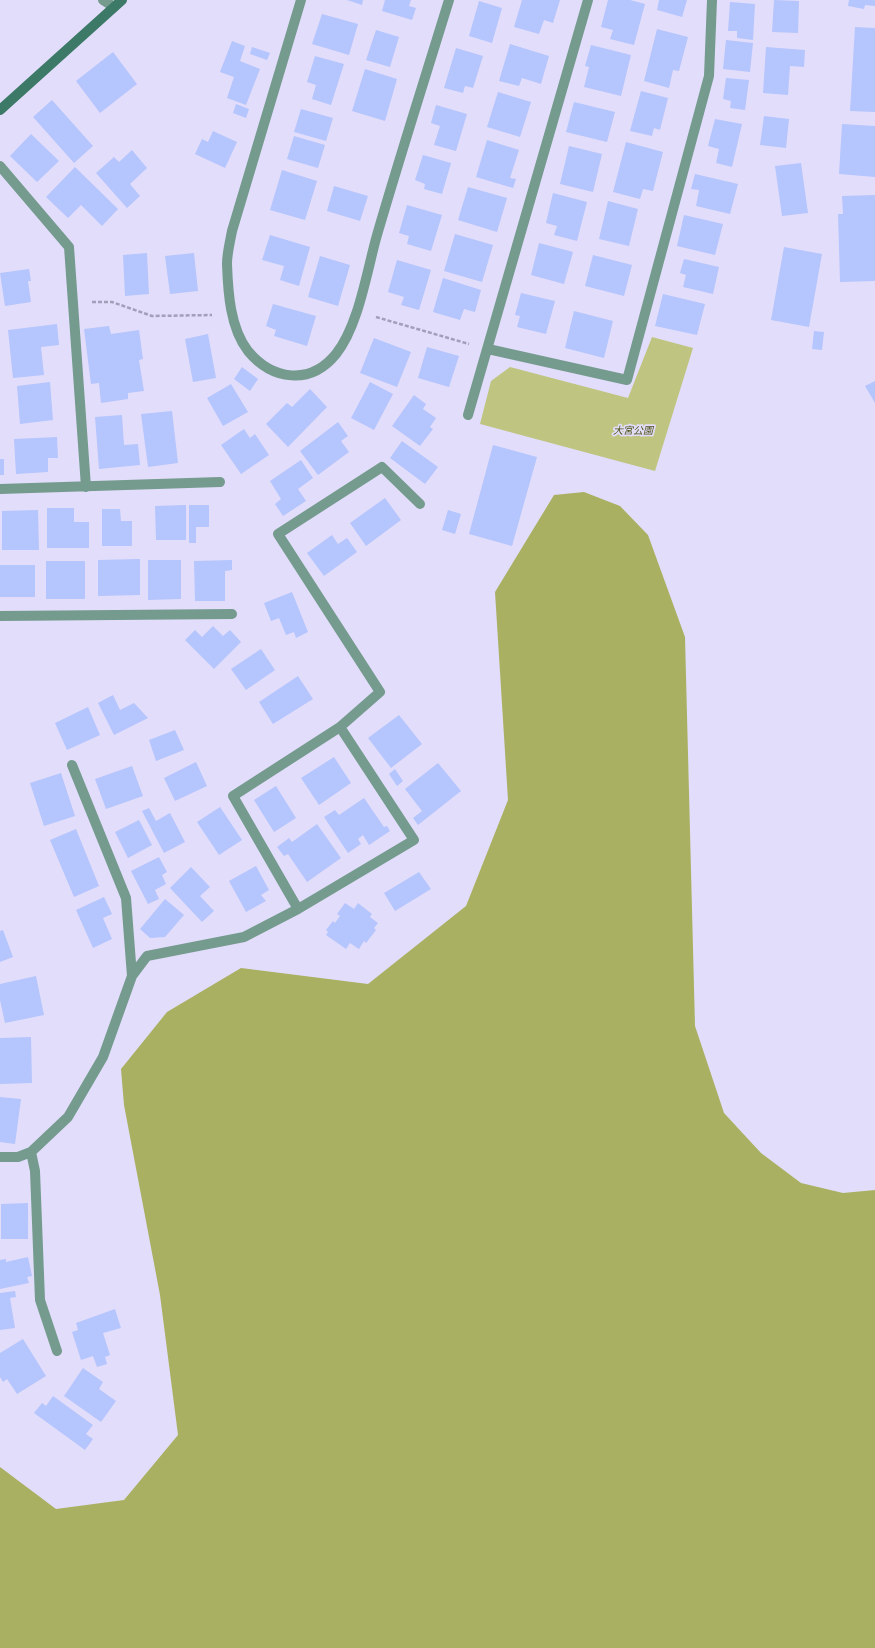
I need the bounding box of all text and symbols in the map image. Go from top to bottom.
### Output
park label: 大宮公園 [613,425,653,437]

